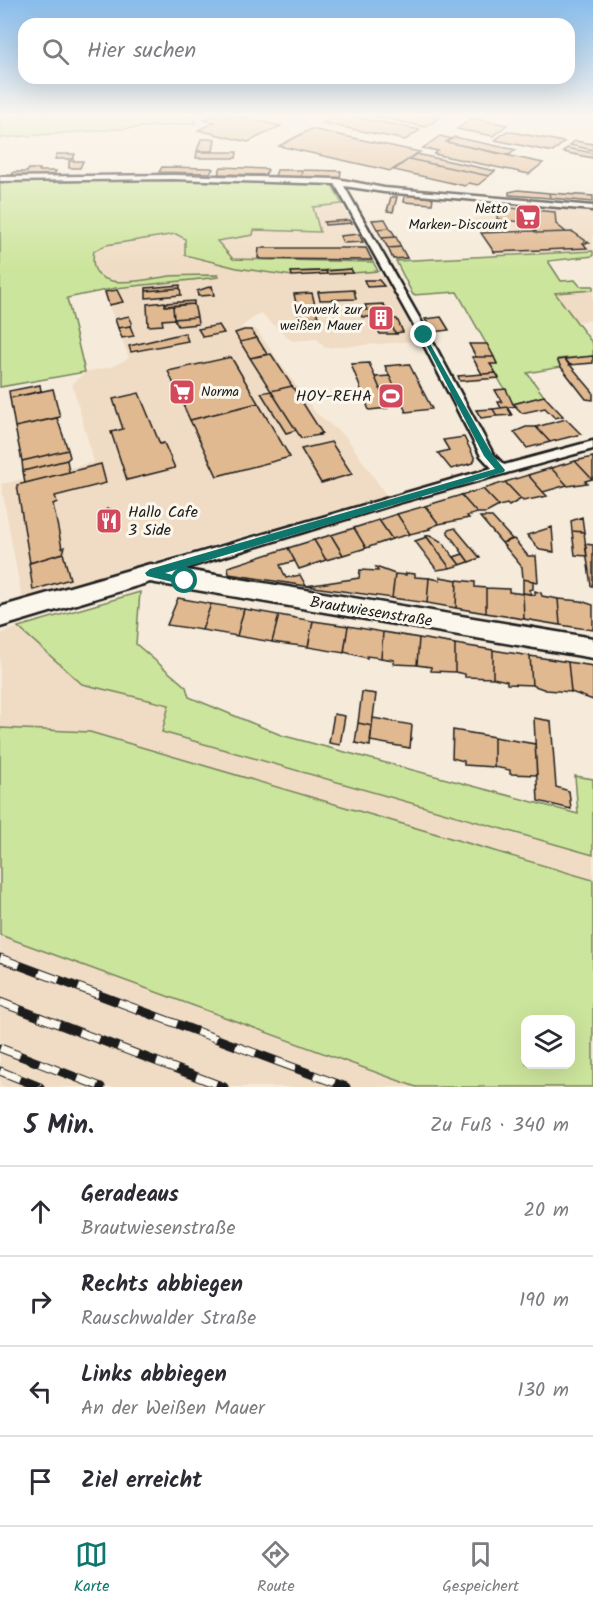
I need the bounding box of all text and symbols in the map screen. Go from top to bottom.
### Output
search box [18,18,575,84]
text: Hier suchen [87,34,196,69]
icon: search [39,35,72,68]
place label: Netto Marken-Discount [408,198,509,236]
supermarket icon: Netto Marken-Discount [513,202,543,232]
place label: Vorwerk zur weißen Mauer [280,299,363,337]
building icon: Vorwerk zur weißen Mauer [366,303,396,333]
route end [410,321,436,347]
supermarket icon: Norma [167,377,197,407]
place label: Norma [201,381,239,403]
sports icon: HOY-REHA [376,381,406,411]
place label: HOY-REHA [296,384,372,409]
place label: Hallo Cafe 3 Side [128,500,198,543]
restaurant icon: Hallo Cafe 3 Side [94,506,124,536]
route start [171,567,197,593]
street label: Brautwiesenstraße [308,590,434,634]
map controls [521,1015,575,1069]
button: layers [521,1015,575,1069]
text: 5 Min. [24,1105,94,1147]
text: Zu Fuß · 340 m [430,1110,569,1142]
text: Geradeaus [81,1178,179,1213]
icon: ahead [24,1195,57,1228]
text: 20 m [523,1195,569,1227]
text: Brautwiesenstraße [81,1213,235,1245]
text: Rechts abbiegen [81,1268,243,1303]
icon: right [24,1285,57,1318]
text: 190 m [519,1285,569,1317]
text: Rauschwalder Straße [81,1303,256,1335]
text: Links abbiegen [81,1358,227,1393]
icon: left [24,1375,57,1408]
text: 130 m [517,1375,569,1407]
text: An der Weißen Mauer [81,1393,265,1425]
text: Ziel erreicht [81,1464,202,1499]
icon: arrive [24,1465,57,1498]
tab: Karte [74,1538,109,1599]
tab: Route [257,1538,295,1599]
tab: Gespeichert [442,1538,519,1599]

